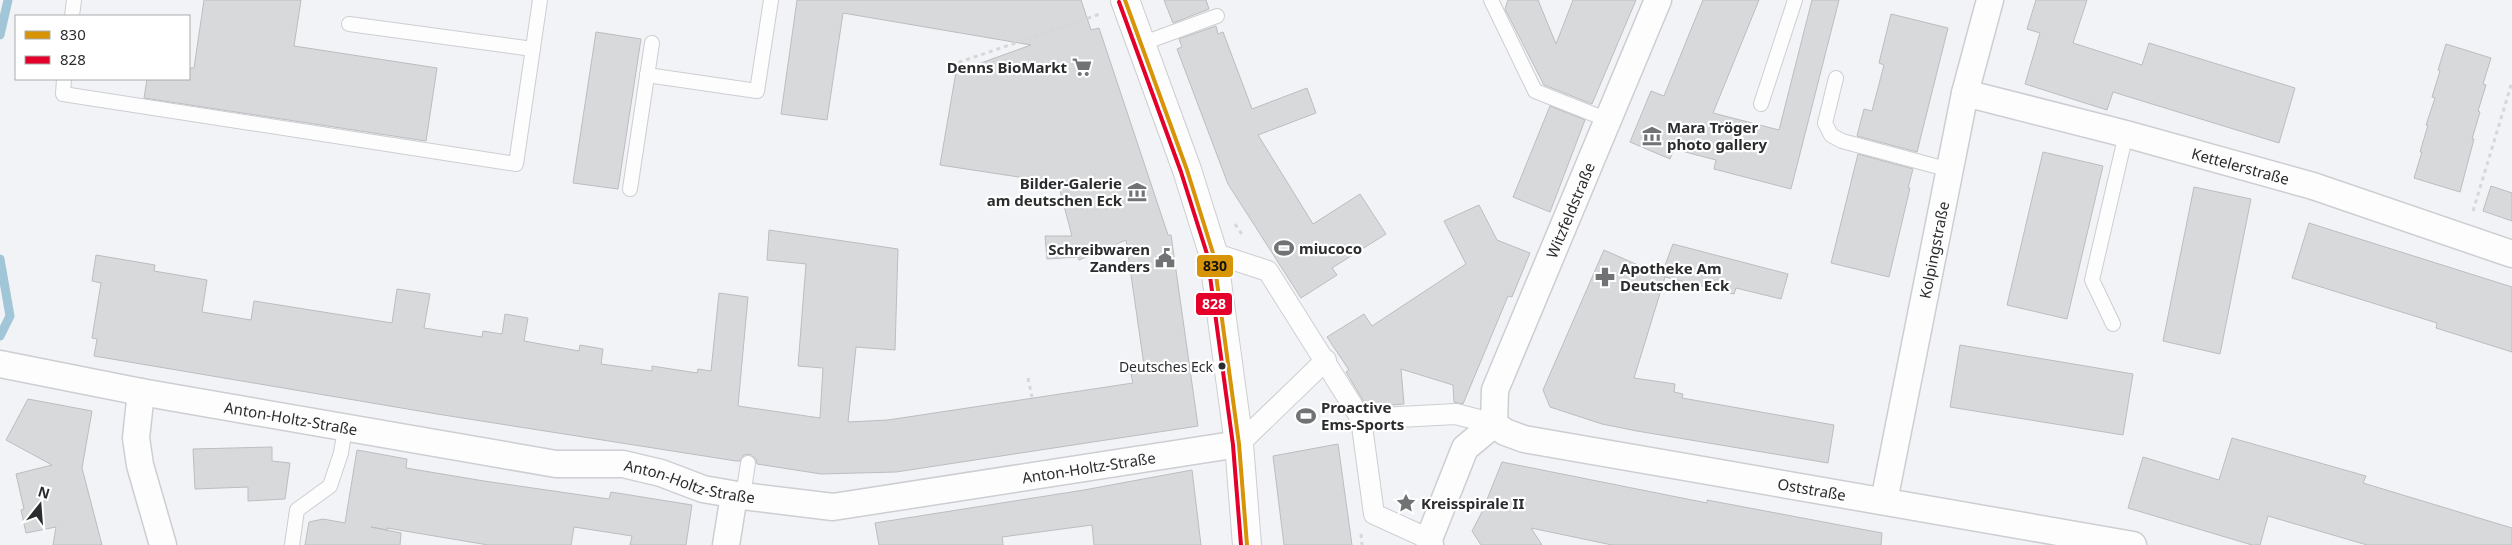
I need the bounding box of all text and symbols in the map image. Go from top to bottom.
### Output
legend [15,15,190,80]
text: 830 [60,24,86,44]
text: 828 [60,49,86,69]
supermarket icon: Denns BioMarkt [1071,56,1093,78]
place label: Denns BioMarkt [947,57,1067,77]
place label: Mara Tröger photo gallery [1667,117,1767,154]
museum icon: Mara Tröger photo gallery [1641,125,1663,147]
street label: Kettelerstraße [2189,143,2292,189]
street label: Witzfeldstraße [1541,159,1599,261]
place label: Bilder-Galerie am deutschen Eck [987,173,1123,210]
museum icon: Bilder-Galerie am deutschen Eck [1126,181,1148,203]
street label: Kolpingstraße [1914,200,1953,300]
sports icon: miucoco [1273,237,1295,259]
place label: miucoco [1299,238,1362,258]
place label: Schreibwaren Zanders [1048,239,1150,276]
public building icon: Schreibwaren Zanders [1154,247,1176,269]
line badge: 830 [1196,254,1234,278]
text: 830 [1203,256,1227,275]
place label: Apotheke Am Deutschen Eck [1620,258,1730,295]
pharmacy icon: Apotheke Am Deutschen Eck [1594,266,1616,288]
line badge: 828 [1195,292,1233,316]
text: 828 [1202,294,1226,313]
place label: Deutsches Eck [1119,357,1214,376]
marker: Deutsches Eck [1217,361,1227,371]
street label: Anton-Holtz-Straße [223,397,359,439]
place label: Proactive Ems-Sports [1321,397,1404,434]
sports icon: Proactive Ems-Sports [1295,405,1317,427]
street label: Anton-Holtz-Straße [1021,447,1157,488]
street label: Anton-Holtz-Straße [622,455,756,507]
street label: Oststraße [1776,473,1848,505]
north arrow [15,480,65,530]
text: N [36,481,52,503]
place icon: Kreisspirale II [1395,492,1417,514]
place label: Kreisspirale II [1421,493,1524,513]

